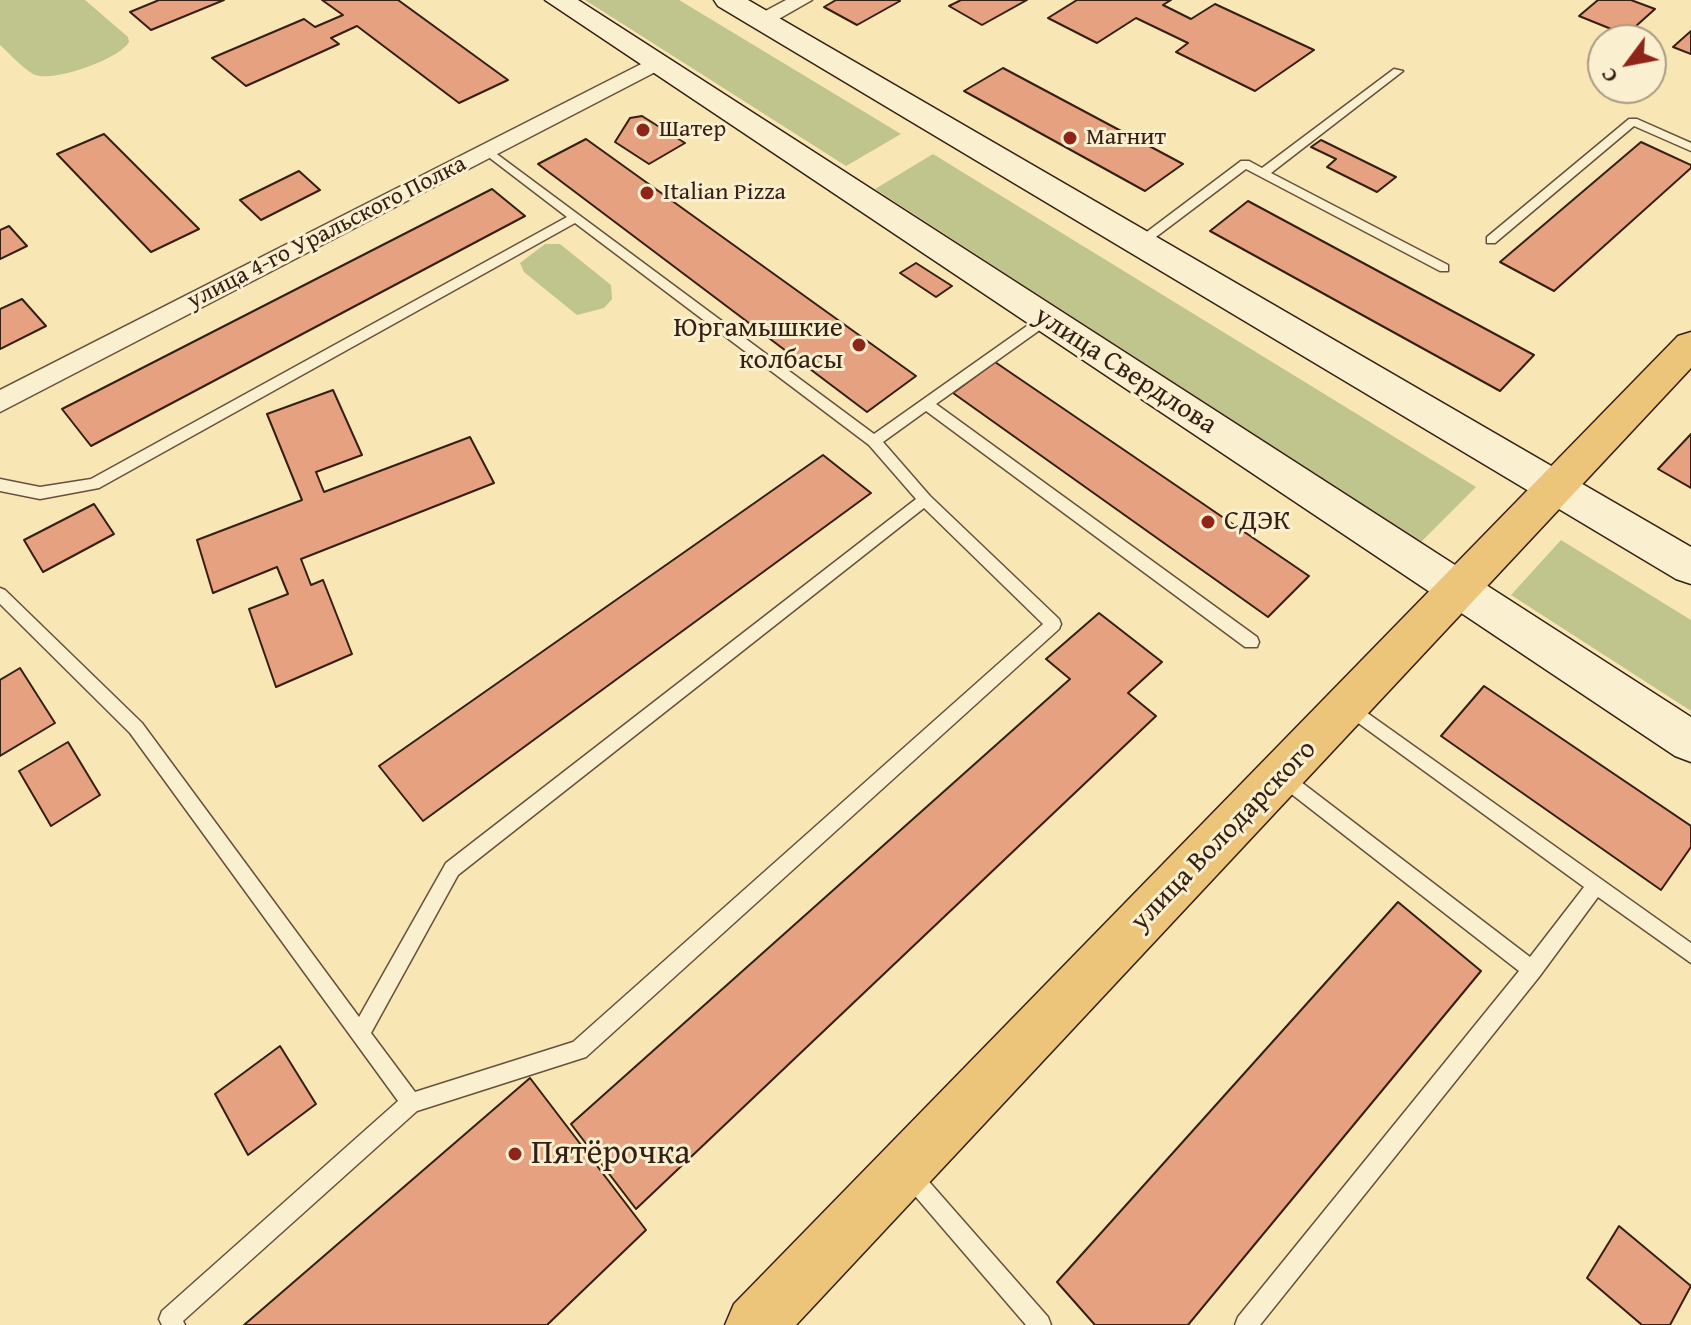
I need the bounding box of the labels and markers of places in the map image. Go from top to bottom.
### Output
place label: Шатер [659,116,726,144]
marker: Шатер [634,121,652,139]
place label: Магнит [1086,124,1166,152]
marker: Магнит [1061,129,1079,147]
place label: Italian Pizza [663,179,786,207]
marker: Italian Pizza [638,184,656,202]
place label: Юргамышкие колбасы [674,312,843,378]
marker: Юргамышкие колбасы [850,336,868,354]
place label: СДЭК [1224,505,1290,539]
marker: СДЭК [1199,513,1217,531]
place label: Пятёрочка [531,1134,690,1174]
marker: Пятёрочка [506,1145,524,1163]

